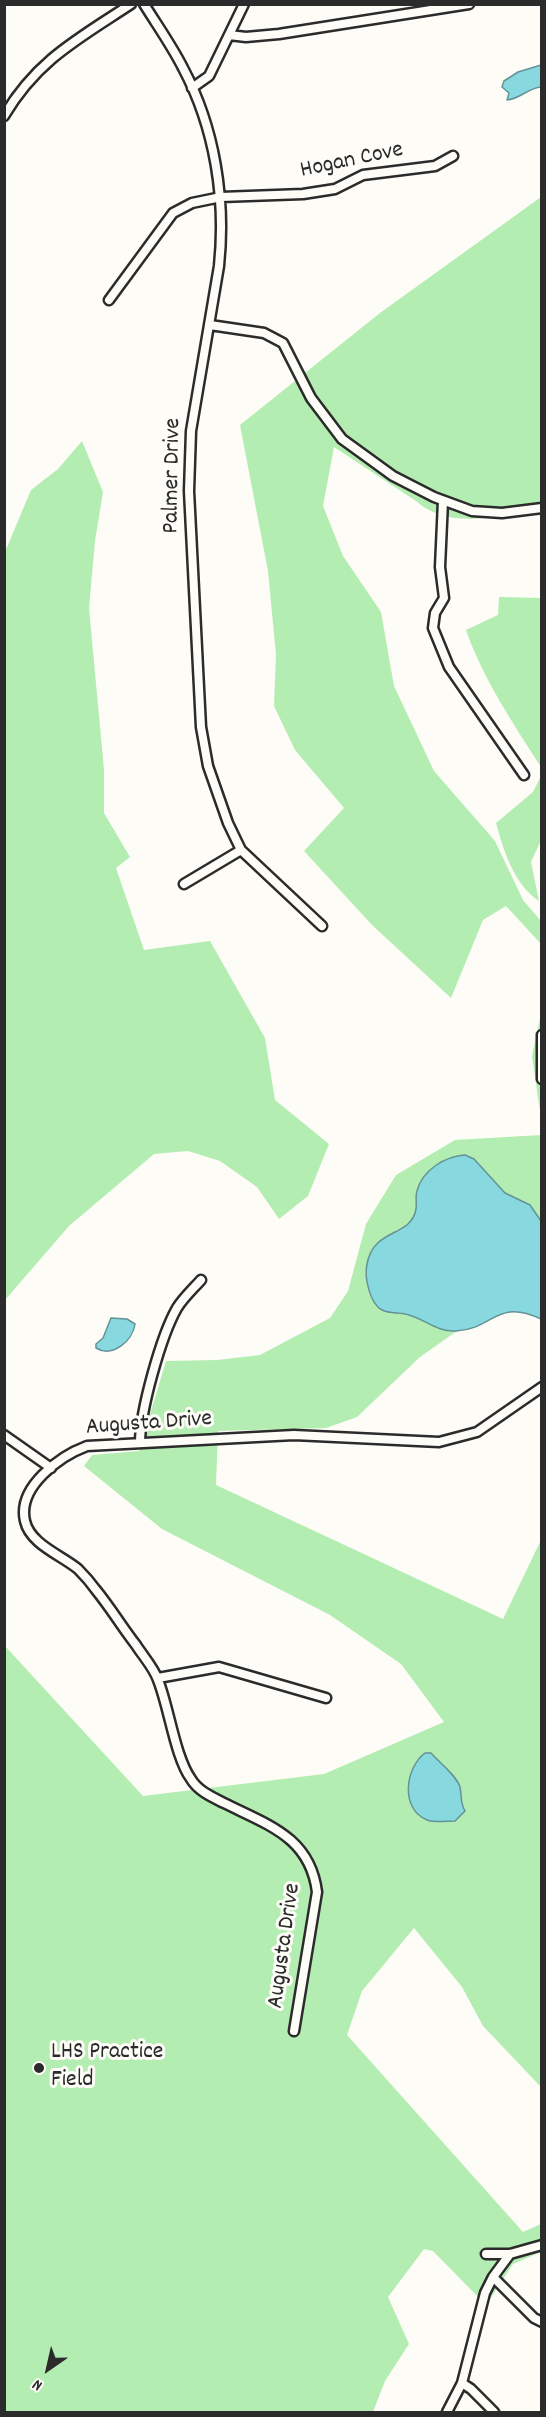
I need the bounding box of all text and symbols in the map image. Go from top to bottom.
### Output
street label: Hogan Cove [298,137,406,187]
street label: Palmer Drive [159,418,189,534]
street label: Augusta Drive [85,1406,213,1444]
street label: Augusta Drive [263,1881,309,2011]
place label: LHS Practice Field [51,2040,163,2096]
marker: LHS Practice Field [32,2061,46,2075]
north arrow [18,2339,78,2399]
text: N [28,2373,47,2396]

